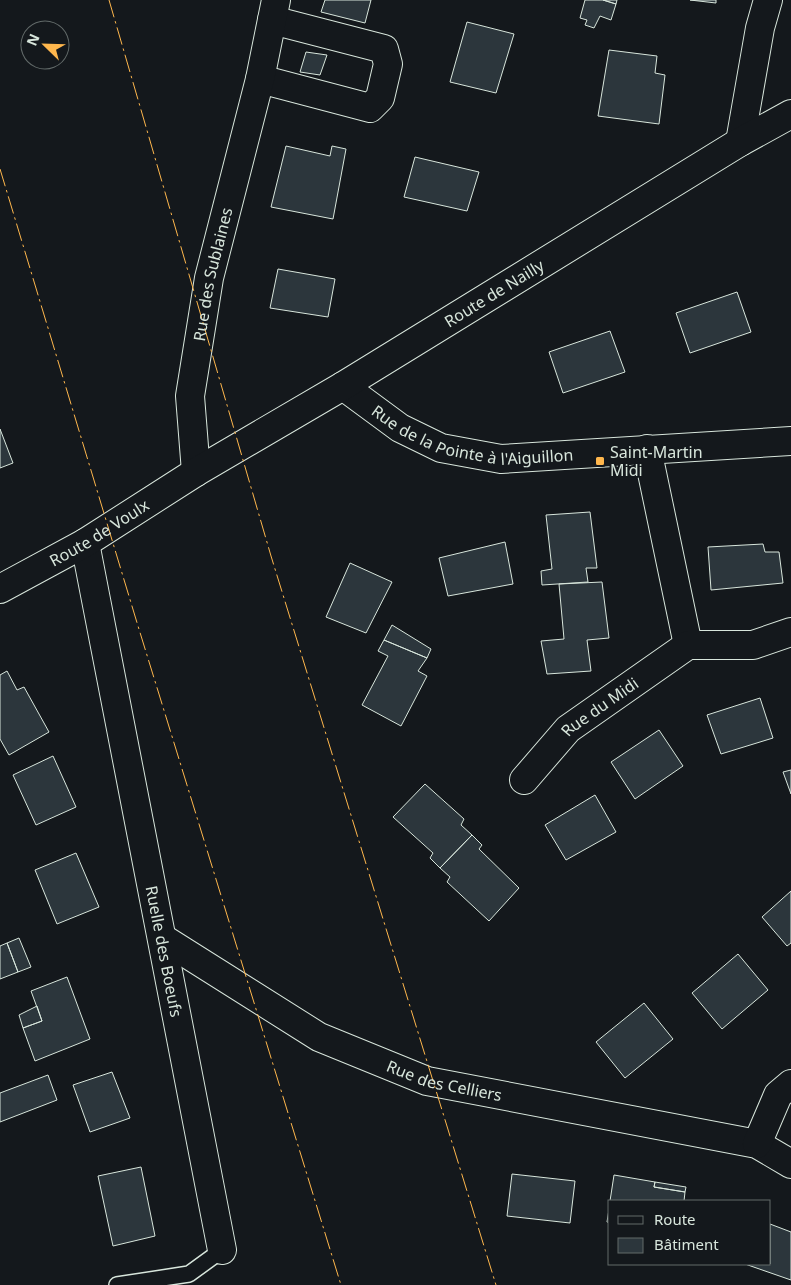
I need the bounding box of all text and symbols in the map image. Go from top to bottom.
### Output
north arrow [20,20,70,70]
text: N [22,31,44,49]
street label: Rue des Sublaines [188,205,238,343]
street label: Route de Nailly [440,254,549,332]
street label: Rue de la Pointe à l'Aiguillon [367,400,574,470]
place label: Saint-Martin Midi [610,441,703,481]
marker: Saint-Martin Midi [594,455,606,467]
street label: Route de Voulx [45,494,154,571]
street label: Rue du Midi [556,672,643,741]
street label: Ruelle des Boeufs [141,884,188,1019]
street label: Rue des Celliers [383,1055,504,1106]
legend [608,1200,771,1265]
text: Route [654,1209,696,1229]
text: Bâtiment [654,1234,719,1254]

